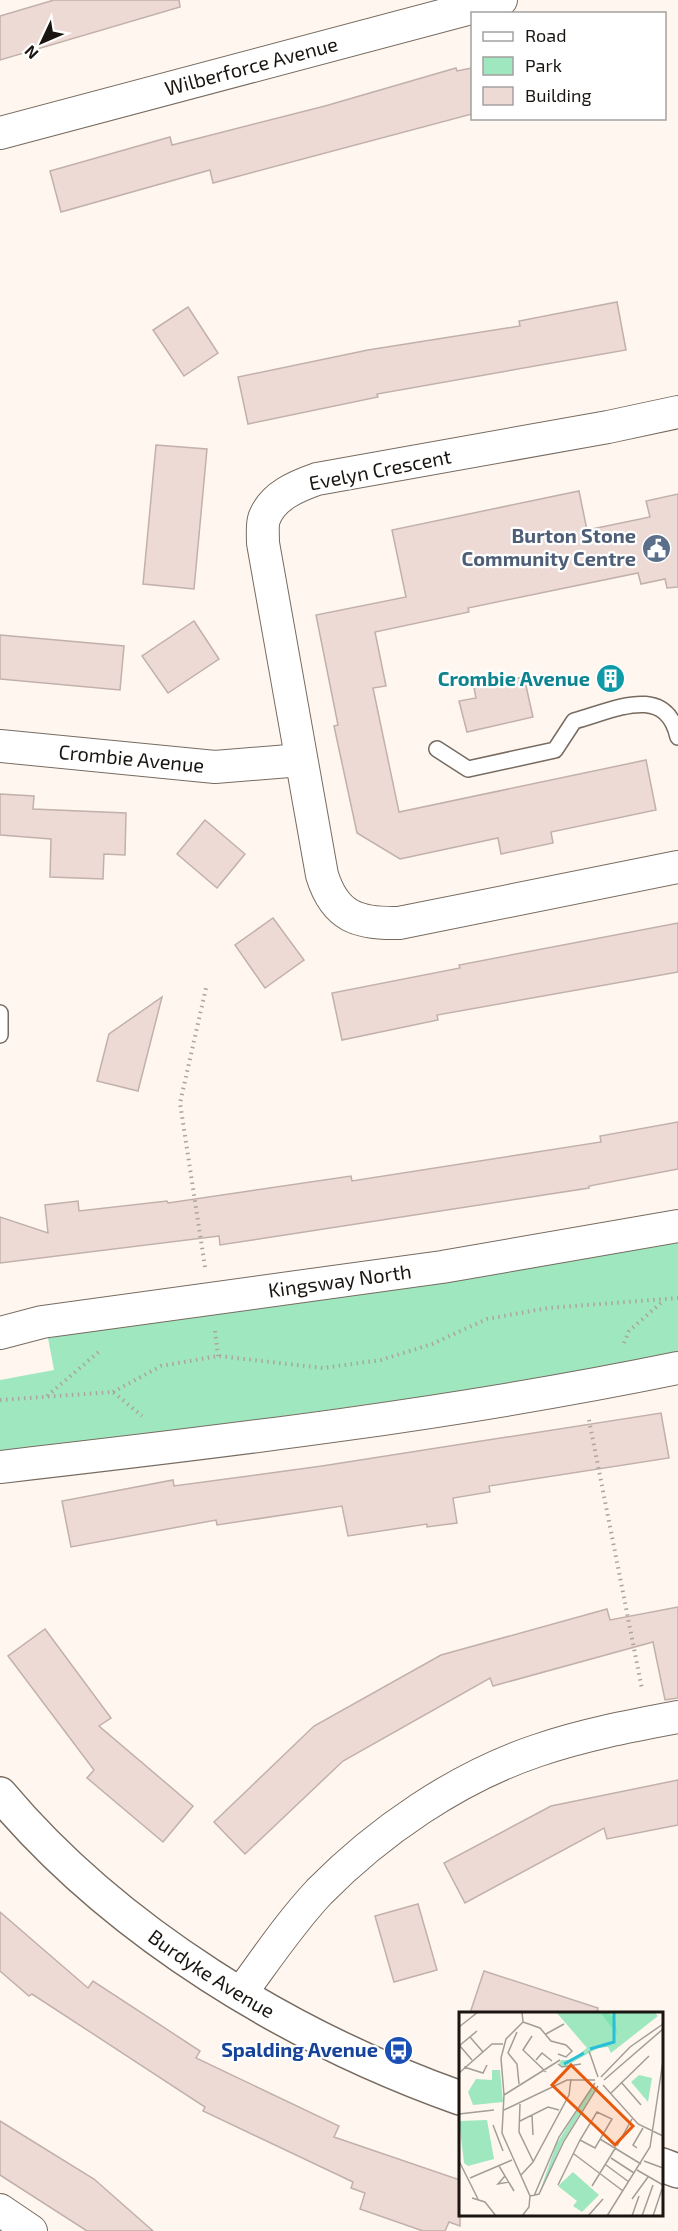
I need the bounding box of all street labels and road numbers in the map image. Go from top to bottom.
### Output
street label: Wilberforce Avenue [162,31,340,100]
street label: Evelyn Crescent [307,443,453,495]
street label: Crombie Avenue [58,739,205,777]
street label: Kingsway North [266,1258,413,1302]
street label: Burdyke Avenue [144,1924,279,2023]

